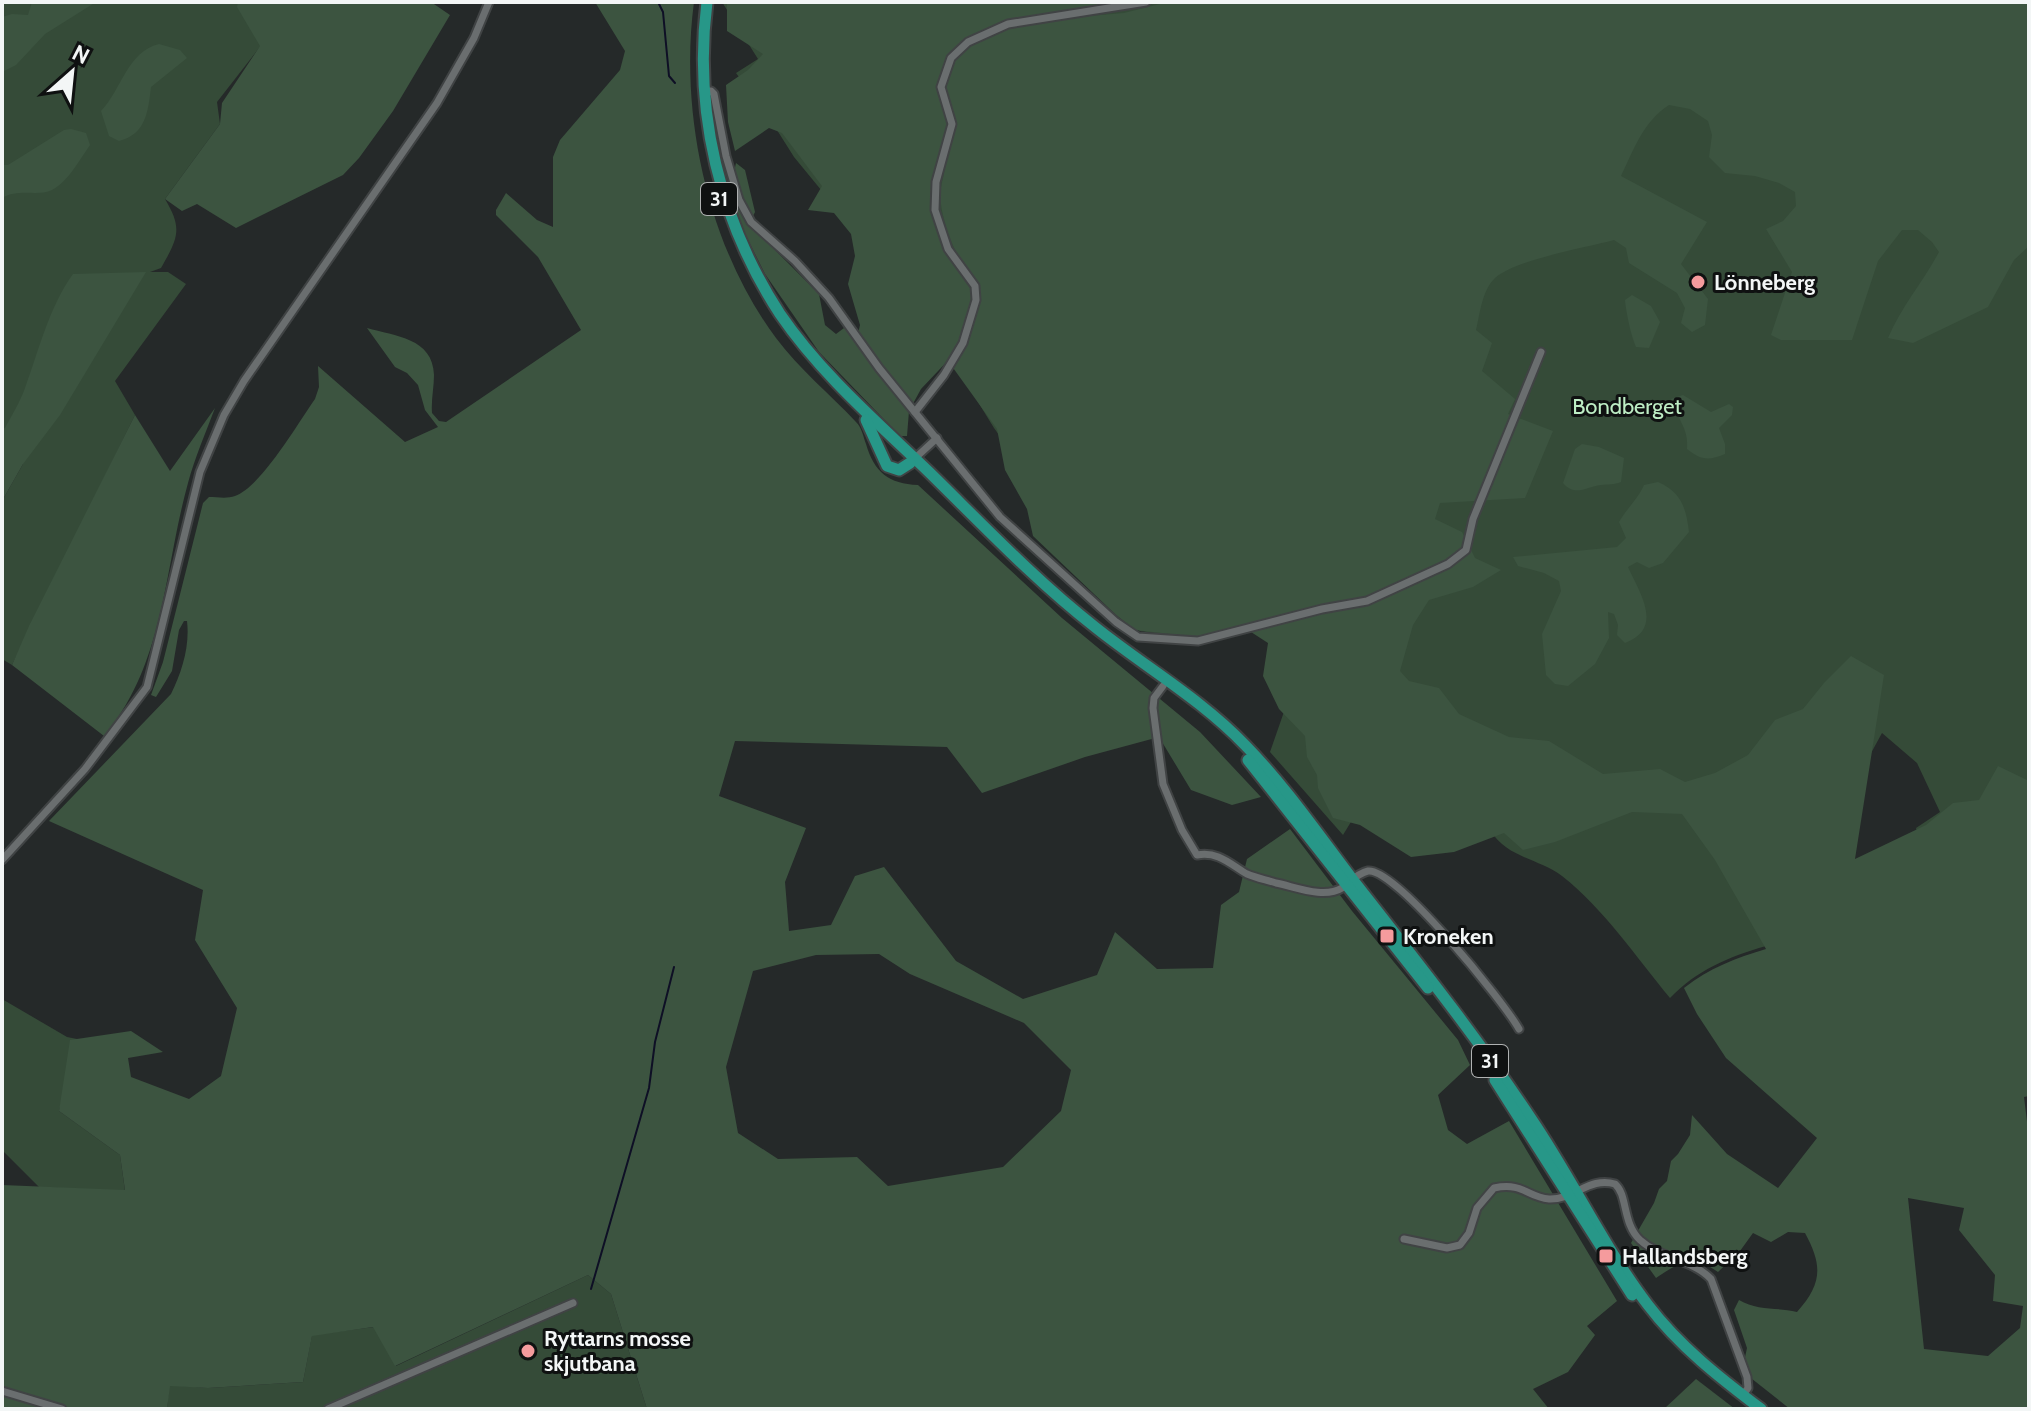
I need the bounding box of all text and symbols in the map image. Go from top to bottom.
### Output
north arrow [32,32,112,112]
text: N [68,39,94,70]
road number: 31 [701,183,737,215]
place label: Lönneberg [1714,269,1815,296]
marker: Lönneberg [1689,273,1707,291]
park label: Bondberget [1572,393,1682,420]
place label: Kroneken [1403,923,1494,950]
marker: Kroneken [1378,927,1396,945]
road number: 31 [1472,1045,1508,1077]
place label: Hallandsberg [1622,1243,1747,1270]
marker: Hallandsberg [1597,1247,1615,1265]
place label: Ryttarns mosse skjutbana [544,1325,691,1377]
marker: Ryttarns mosse skjutbana [519,1342,537,1360]

